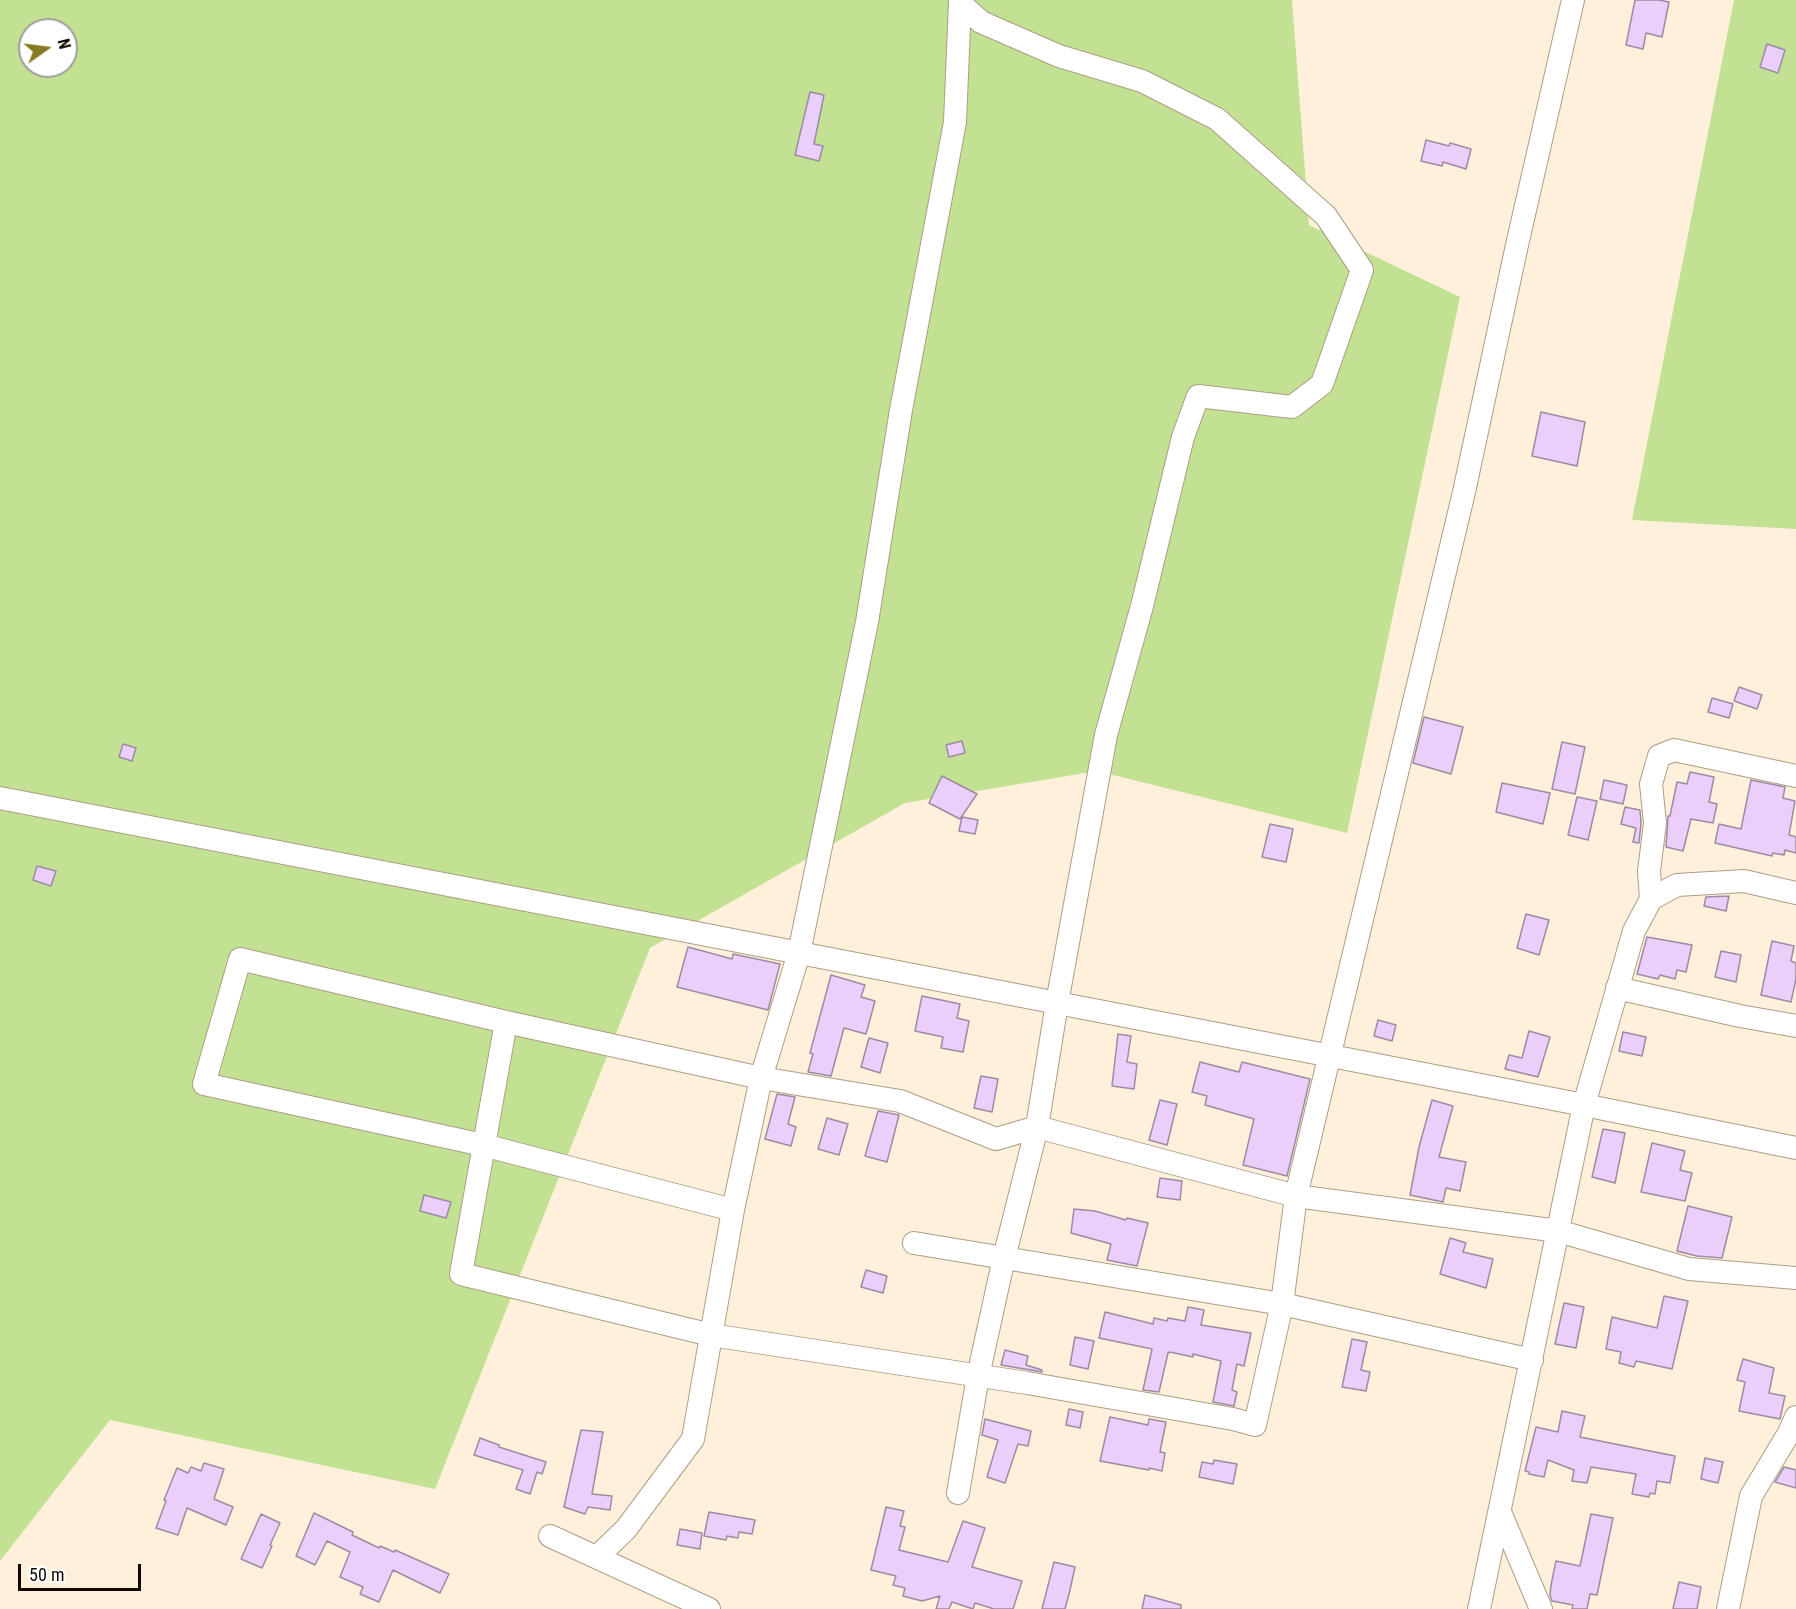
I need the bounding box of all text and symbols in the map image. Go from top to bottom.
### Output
north arrow [18,18,78,78]
text: N [54,37,74,51]
scale bar [21,1552,144,1590]
text: 50 m [29,1564,64,1585]

